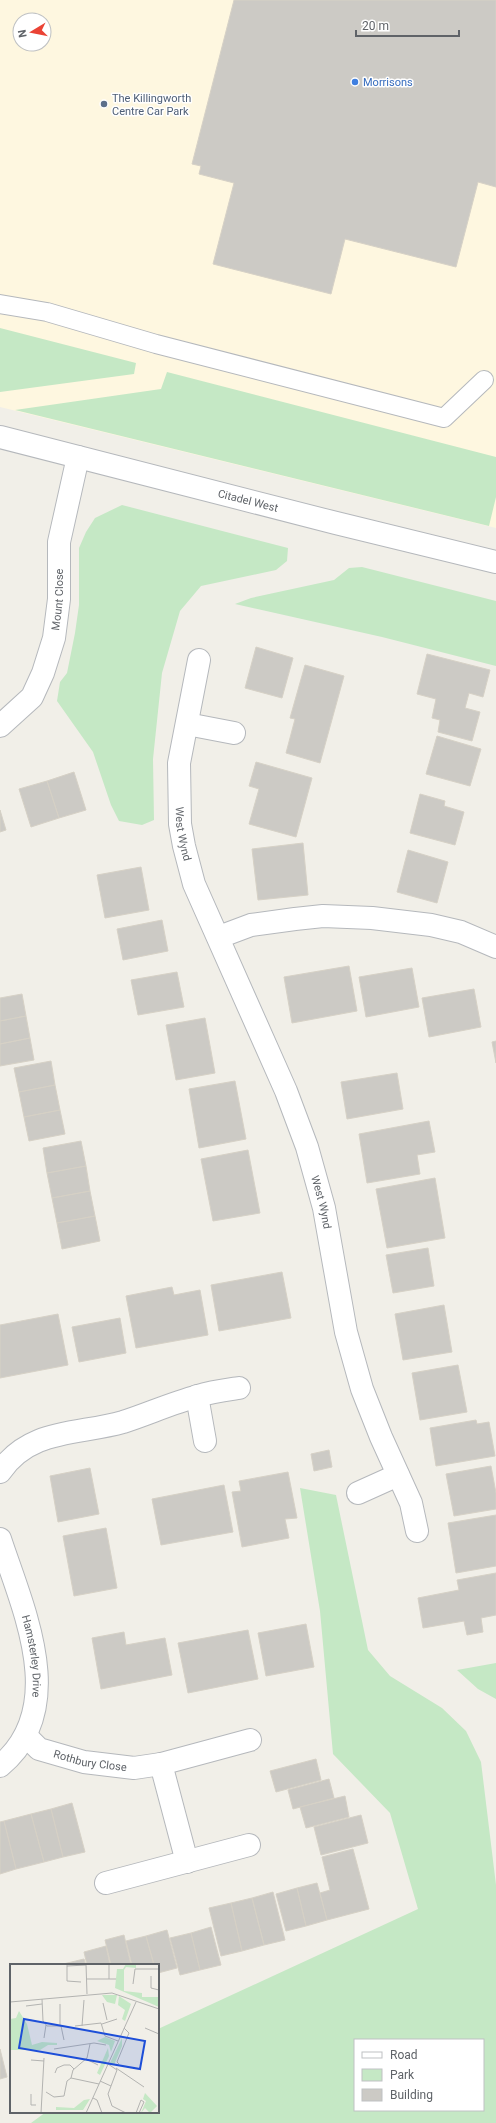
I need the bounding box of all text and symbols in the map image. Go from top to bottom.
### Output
north arrow [12,12,52,52]
scale bar [356,12,459,38]
text: 20 m [362,19,389,33]
text: N [16,28,30,39]
place label: Morrisons [363,76,413,89]
marker: Morrisons [350,77,360,87]
place label: The Killingworth Centre Car Park [112,92,191,118]
marker: The Killingworth Centre Car Park [99,99,109,109]
street label: Citadel West [217,487,280,515]
street label: Mount Close [49,568,66,631]
street label: West Wynd [173,807,194,862]
street label: West Wynd [309,1174,334,1230]
street label: Hamsterley Drive [19,1613,43,1698]
street label: Rothbury Close [52,1747,128,1774]
inset map [10,1964,159,2113]
legend [354,2039,484,2111]
text: Road [390,2048,418,2062]
text: Park [390,2068,415,2082]
text: Building [390,2088,433,2102]

